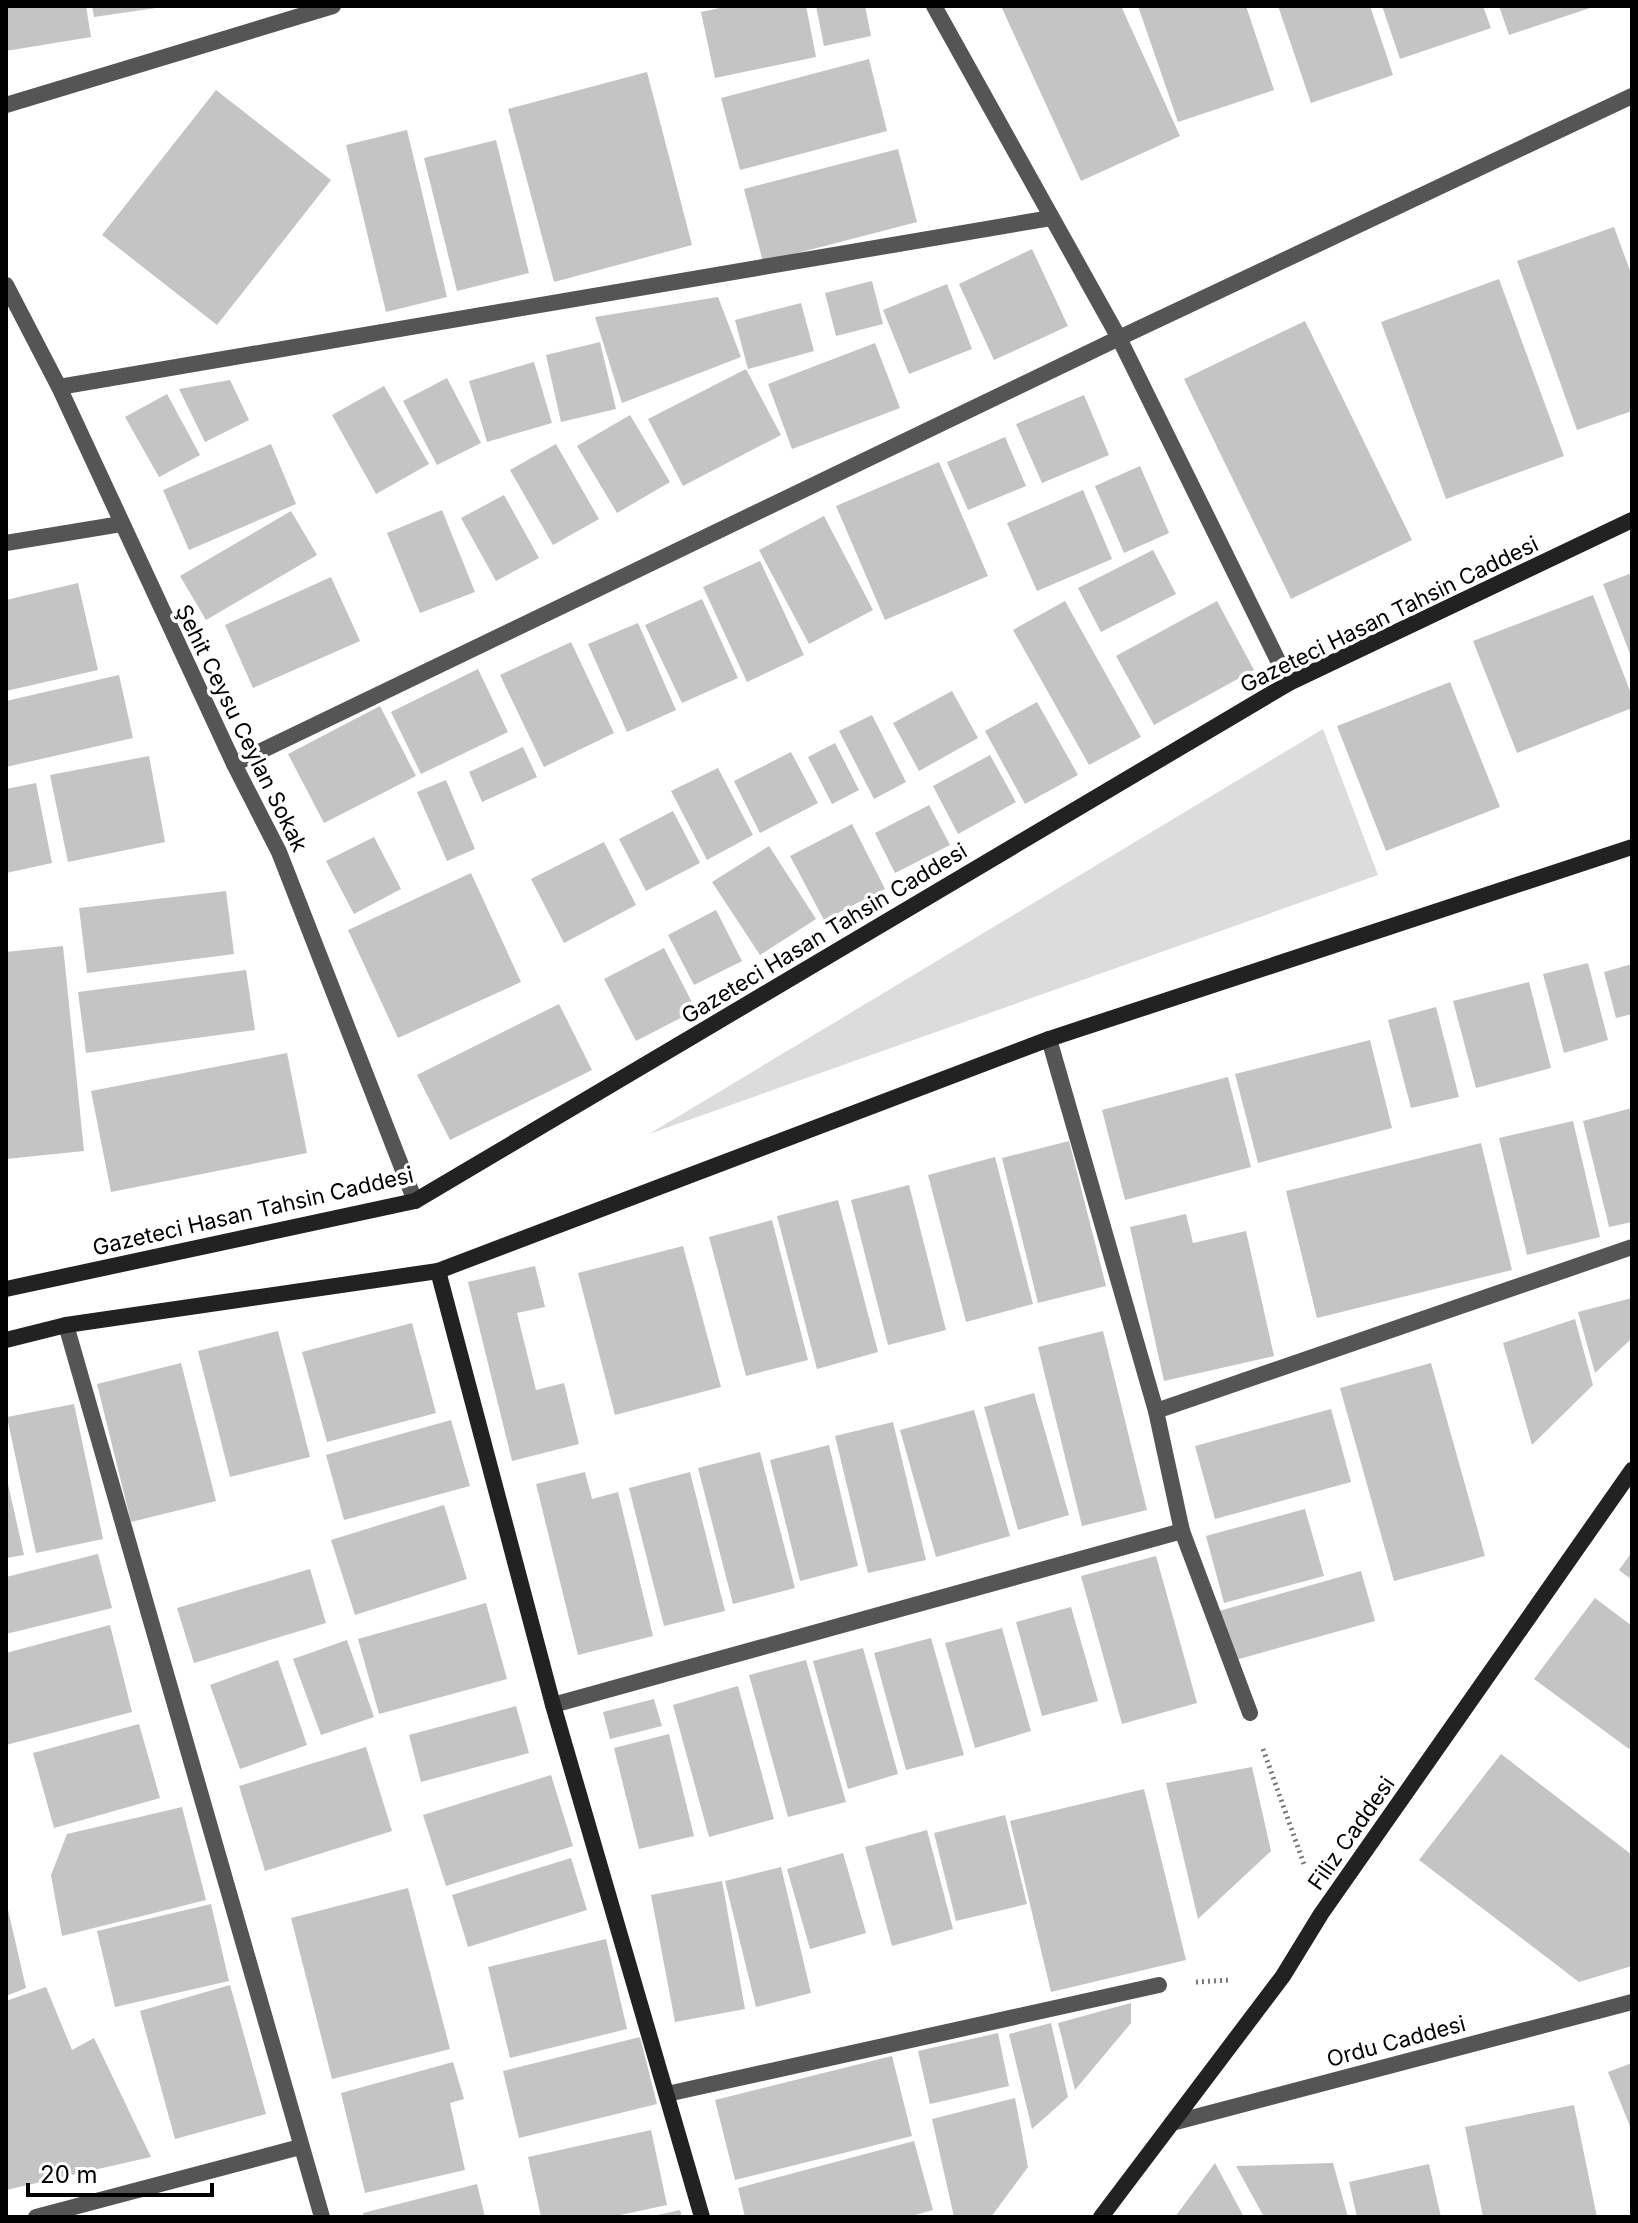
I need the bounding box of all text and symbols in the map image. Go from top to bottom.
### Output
street label: Gazeteci Hasan Tahsin Caddesi [1236,530,1542,698]
street label: Şehit Ceysu Ceylan Sokak [171,600,313,856]
street label: Gazeteci Hasan Tahsin Caddesi [677,837,971,1029]
street label: Gazeteci Hasan Tahsin Caddesi [90,1161,416,1261]
street label: Filiz Caddesi [1302,1771,1400,1895]
street label: Ordu Caddesi [1324,2010,1468,2072]
scale bar [28,2147,212,2197]
text: 20 m [40,2160,98,2189]

